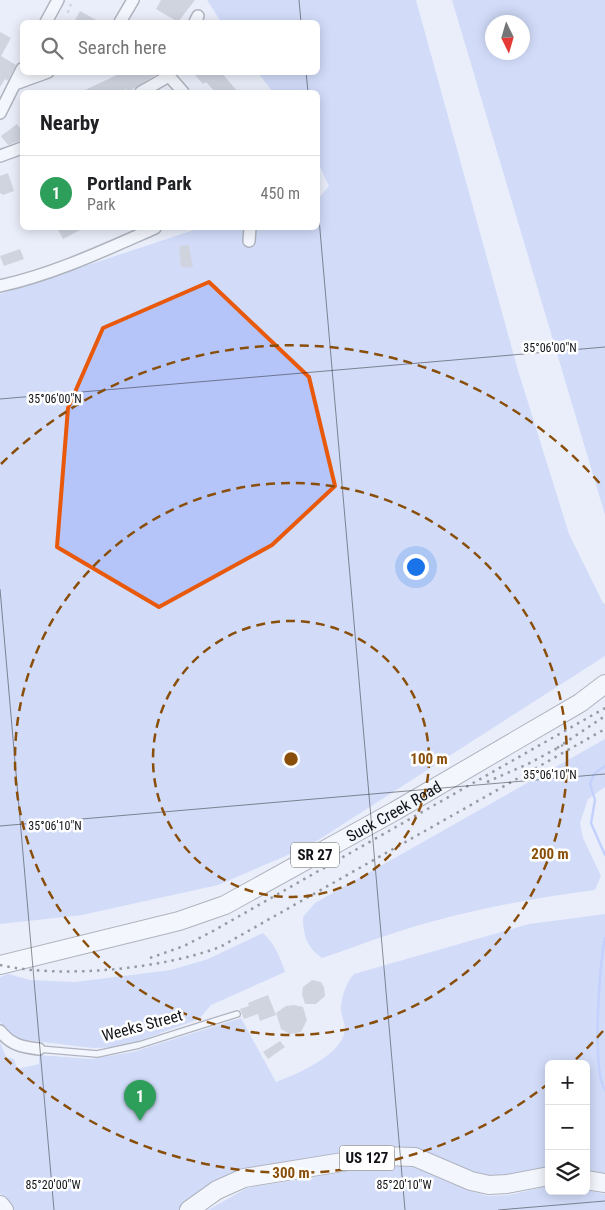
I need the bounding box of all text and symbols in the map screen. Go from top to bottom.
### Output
north arrow [485,15,530,60]
search box [20,20,320,75]
icon: search [38,34,66,62]
text: Search here [78,36,166,59]
text: Nearby [40,111,99,135]
text: Portland Park [87,172,192,195]
text: 1 [52,184,60,203]
text: 450 m [261,184,300,203]
text: Park [87,195,116,214]
text: 35°06'00"N [523,341,577,355]
text: 35°06'00"N [28,392,82,406]
your location [403,554,429,580]
centre of rings [282,750,300,768]
text: 100 m [410,750,448,768]
text: 35°06'10"N [523,768,577,782]
street label: Suck Creek Road [343,777,445,846]
text: 35°06'10"N [28,819,82,833]
road number: SR 27 [291,842,339,868]
text: 200 m [531,845,569,863]
street label: Weeks Street [100,1006,185,1045]
map controls [545,1060,590,1195]
button: + [545,1060,590,1105]
pin: 1 [124,1080,156,1121]
button: − [545,1105,590,1150]
road number: US 127 [340,1146,394,1170]
button: layers [545,1150,590,1195]
text: 300 m [272,1164,310,1182]
text: 85°20'00"W [25,1178,81,1192]
text: 85°20'10"W [376,1178,432,1192]

